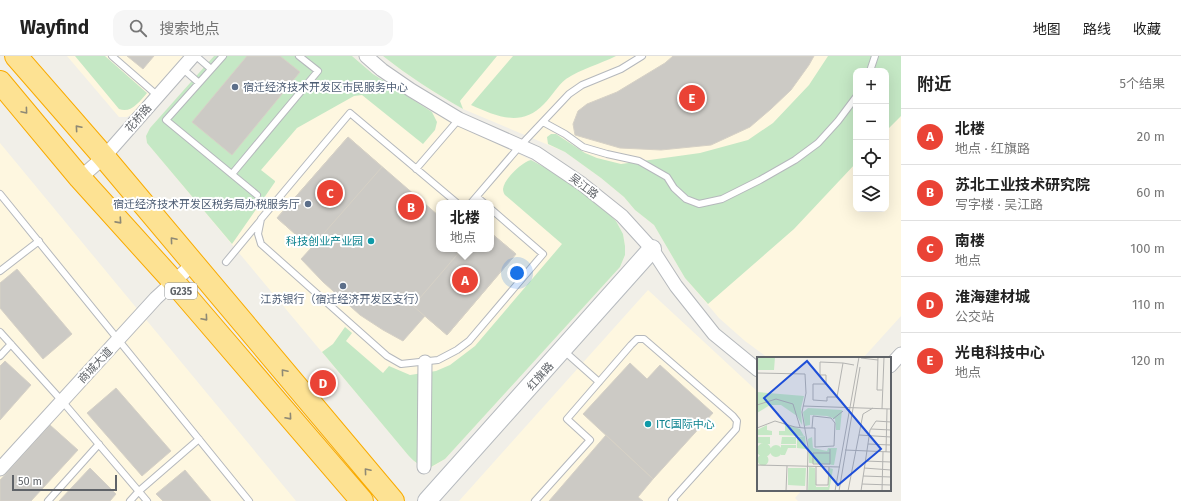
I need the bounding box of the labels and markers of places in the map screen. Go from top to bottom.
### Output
place label: 宿迁经济技术开发区市民服务中心 [243,81,408,94]
marker: 宿迁经济技术开发区市民服务中心 [230,82,240,92]
pin: E [679,83,705,113]
pin: C [317,178,343,208]
pin: B [398,192,424,222]
place label: 宿迁经济技术开发区税务局办税服务厅 [113,198,300,211]
marker: 宿迁经济技术开发区税务局办税服务厅 [303,199,313,209]
place label: 科技创业产业园 [286,235,363,248]
marker: 科技创业产业园 [366,236,376,246]
pin: A [452,265,478,295]
marker: 江苏银行（宿迁经济开发区支行） [338,281,348,291]
place label: 江苏银行（宿迁经济开发区支行） [261,293,426,306]
pin: D [310,368,336,398]
place label: ITC国际中心 [656,418,715,431]
marker: ITC国际中心 [643,419,653,429]

